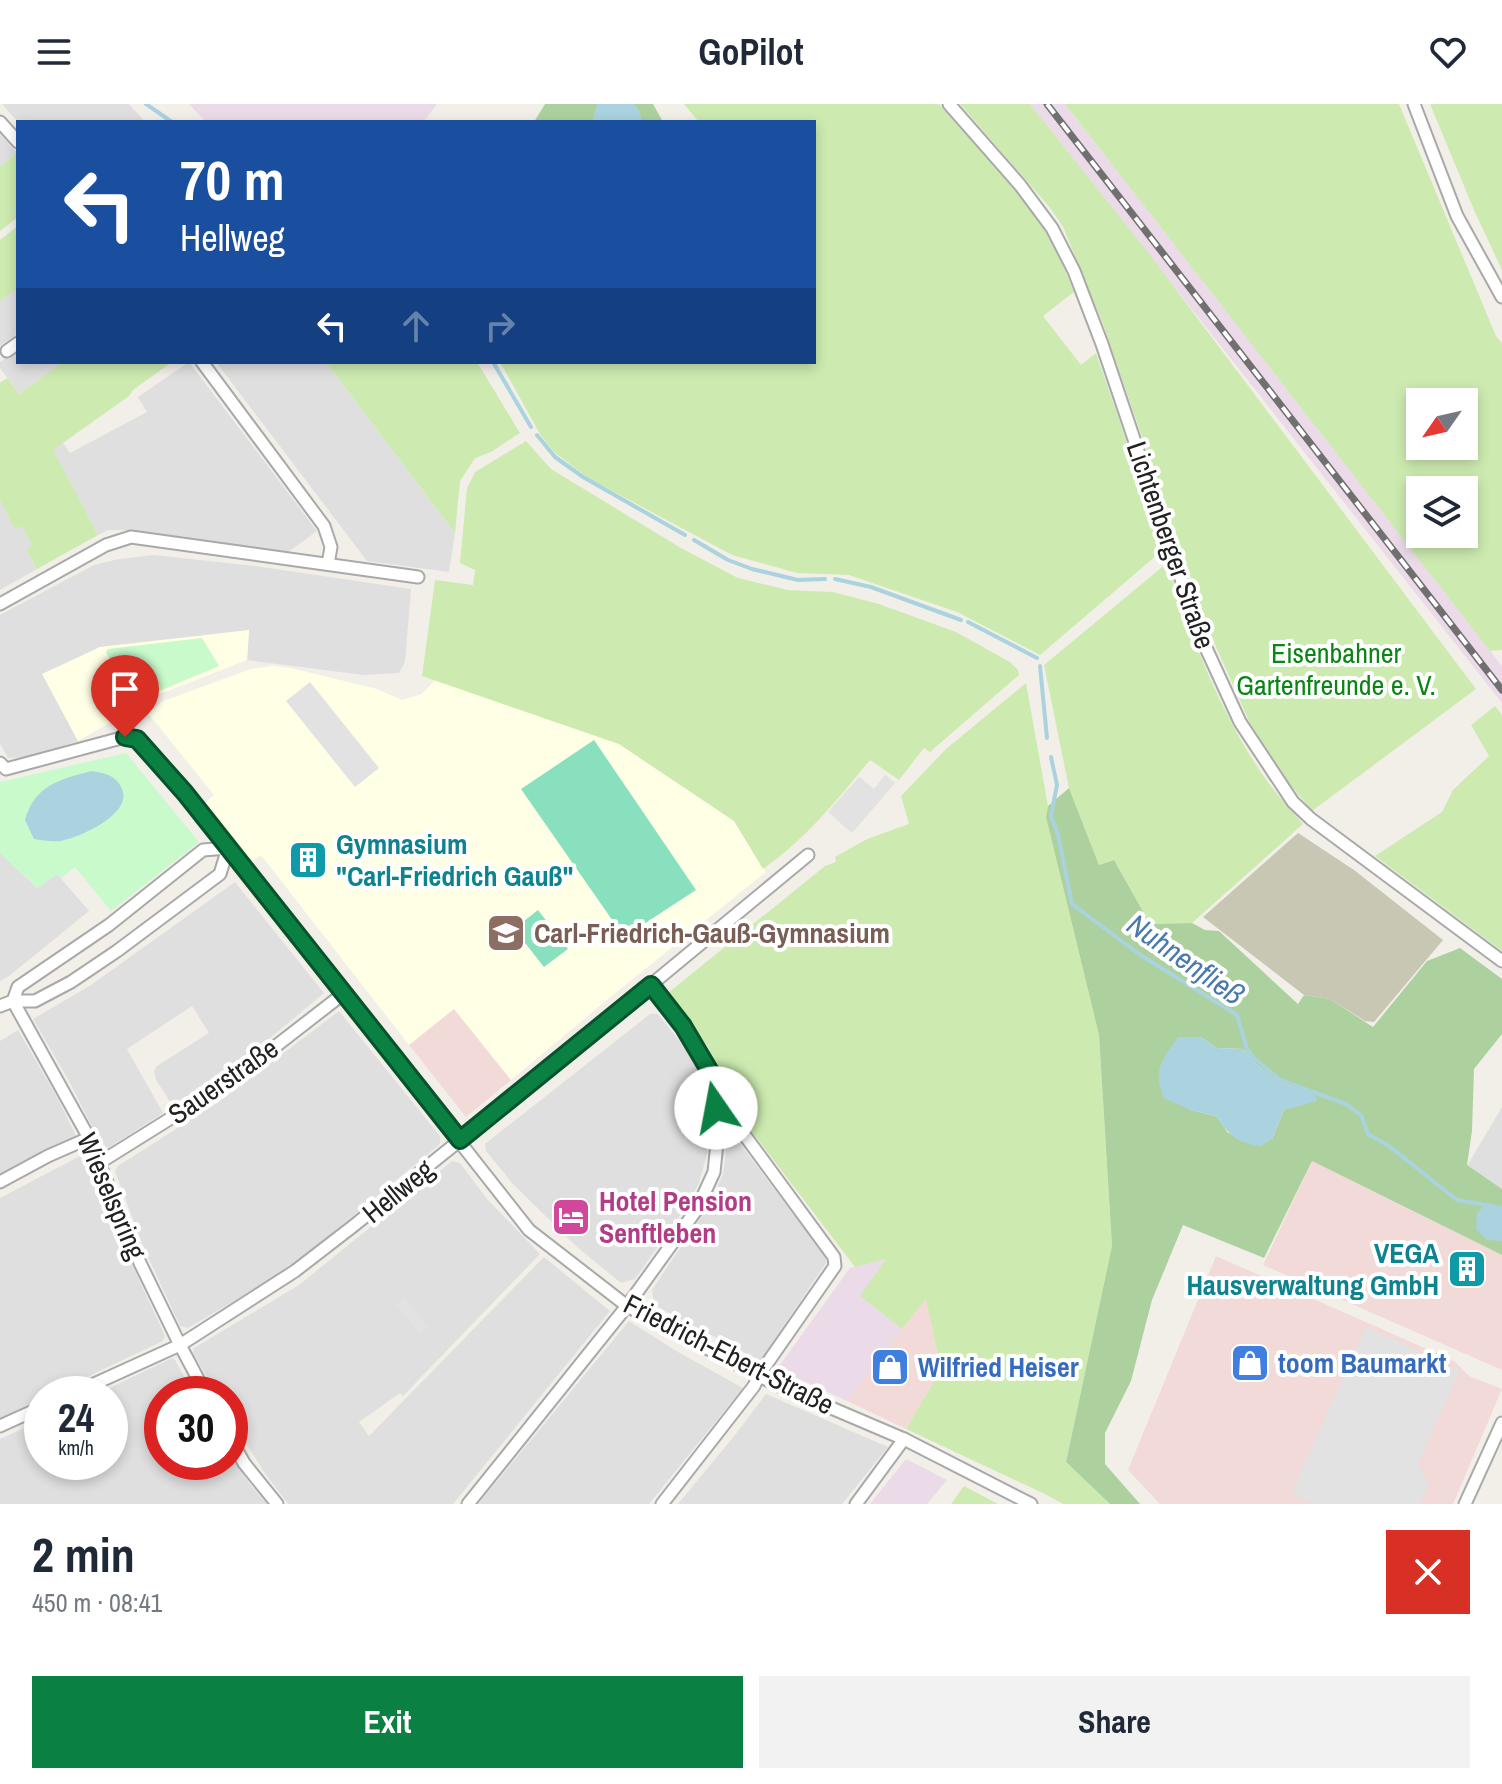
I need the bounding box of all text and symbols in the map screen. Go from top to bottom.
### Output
text: GoPilot [699,28,803,76]
icon: menu [32,30,76,74]
icon: heart [1426,30,1470,74]
text: 70 m [180,142,285,217]
icon: left [48,152,152,256]
text: Hellweg [180,214,285,262]
icon: left [310,304,354,348]
icon: ahead [394,304,438,348]
icon: right [478,304,522,348]
north arrow [1406,388,1478,460]
map controls [1406,388,1478,548]
street label: Lichtenberger Straße [1118,436,1224,654]
button: layers [1406,476,1478,548]
park label: Eisenbahner Gartenfreunde e. V. [1236,634,1436,704]
pin [91,655,159,737]
icon: arrive [103,667,147,711]
place label: Gymnasium "Carl-Friedrich Gauß" [336,825,573,895]
building icon: Gymnasium "Carl-Friedrich Gauß" [287,839,329,881]
water label: Nuhnenfließ [1120,904,1252,1014]
school or university icon: Carl-Friedrich-Gauß-Gymnasium [485,912,527,954]
place label: Carl-Friedrich-Gauß-Gymnasium [534,914,890,952]
street label: Sauerstraße [160,1029,286,1133]
position arrow [674,1066,758,1150]
street label: Wieselspring [68,1127,156,1265]
street label: Hellweg [354,1150,442,1231]
place label: Hotel Pension Senftleben [599,1182,752,1252]
hotel icon: Hotel Pension Senftleben [550,1196,592,1238]
place label: VEGA Hausverwaltung GmbH [1186,1234,1439,1304]
building icon: VEGA Hausverwaltung GmbH [1446,1248,1488,1290]
street label: Friedrich-Ebert-Straße [617,1285,841,1423]
shop icon: toom Baumarkt [1229,1342,1271,1384]
place label: toom Baumarkt [1278,1344,1447,1382]
shop icon: Wilfried Heiser [869,1346,911,1388]
place label: Wilfried Heiser [918,1348,1079,1386]
speed limit sign: 30 [144,1376,248,1480]
text: 24 [58,1391,94,1444]
text: km/h [58,1434,94,1461]
text: 2 min [32,1522,135,1587]
button: close [1386,1530,1470,1614]
text: 450 m · 08:41 [32,1585,162,1620]
button: Exit [32,1676,743,1768]
button: Share [759,1676,1470,1768]

